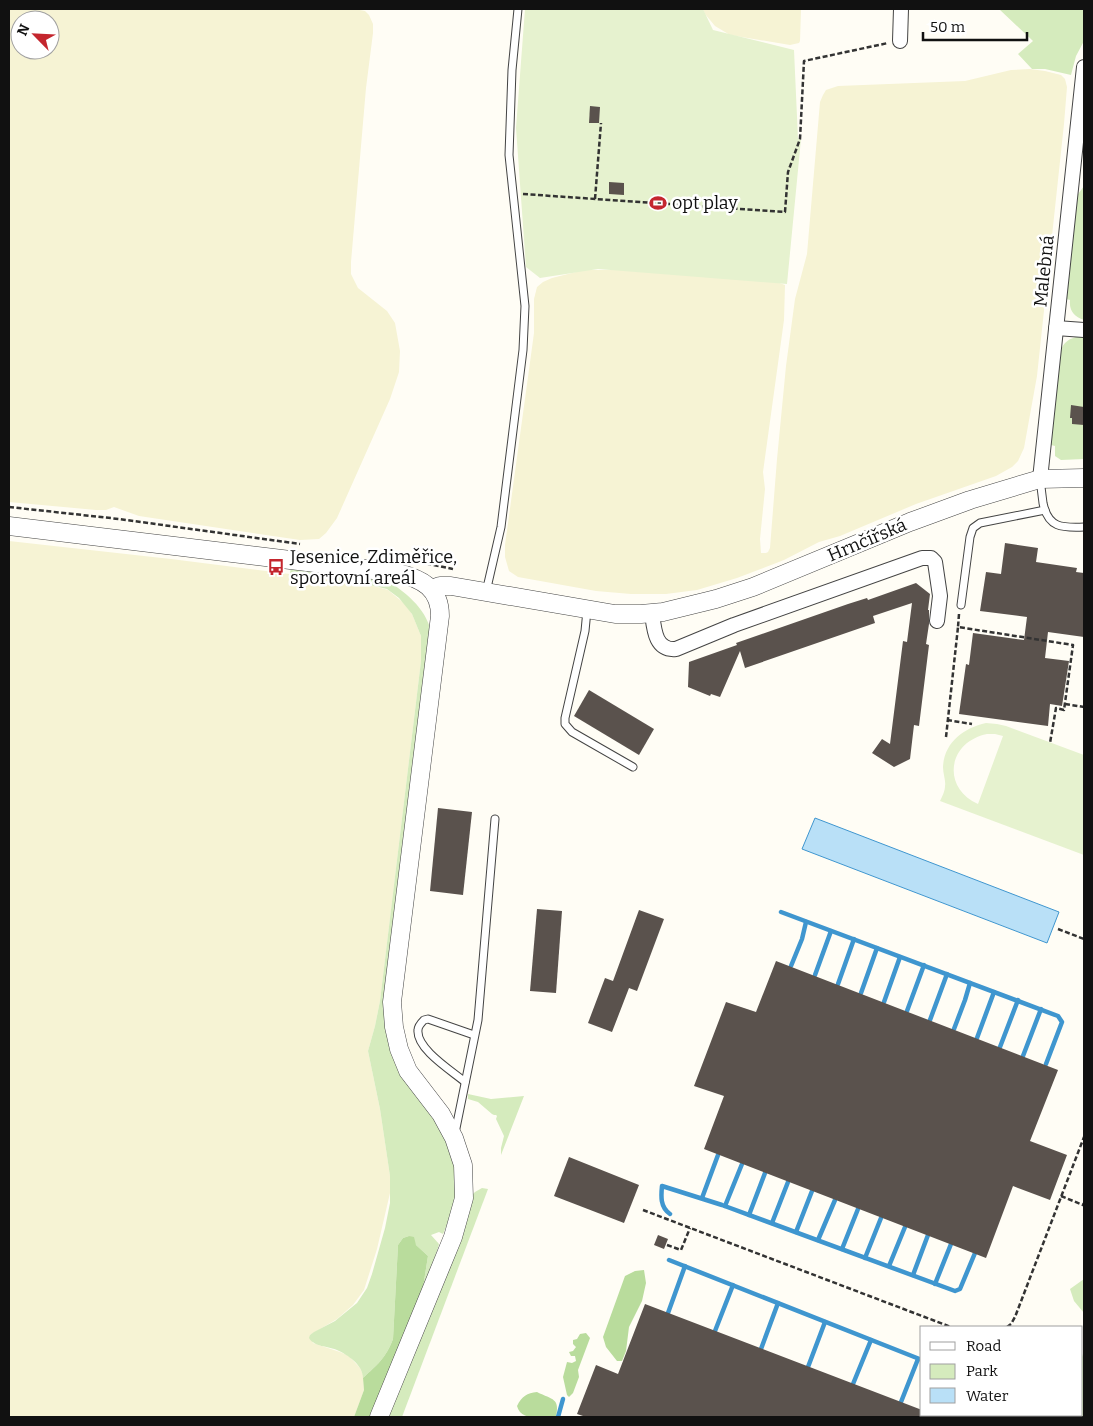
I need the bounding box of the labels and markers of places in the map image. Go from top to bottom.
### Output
place label: opt play [672,192,738,214]
sports icon: opt play [648,193,668,213]
place label: Jesenice, Zdiměřice, sportovní areál [289,546,457,589]
bus stop icon: Jesenice, Zdiměřice, sportovní areál [266,557,286,577]

